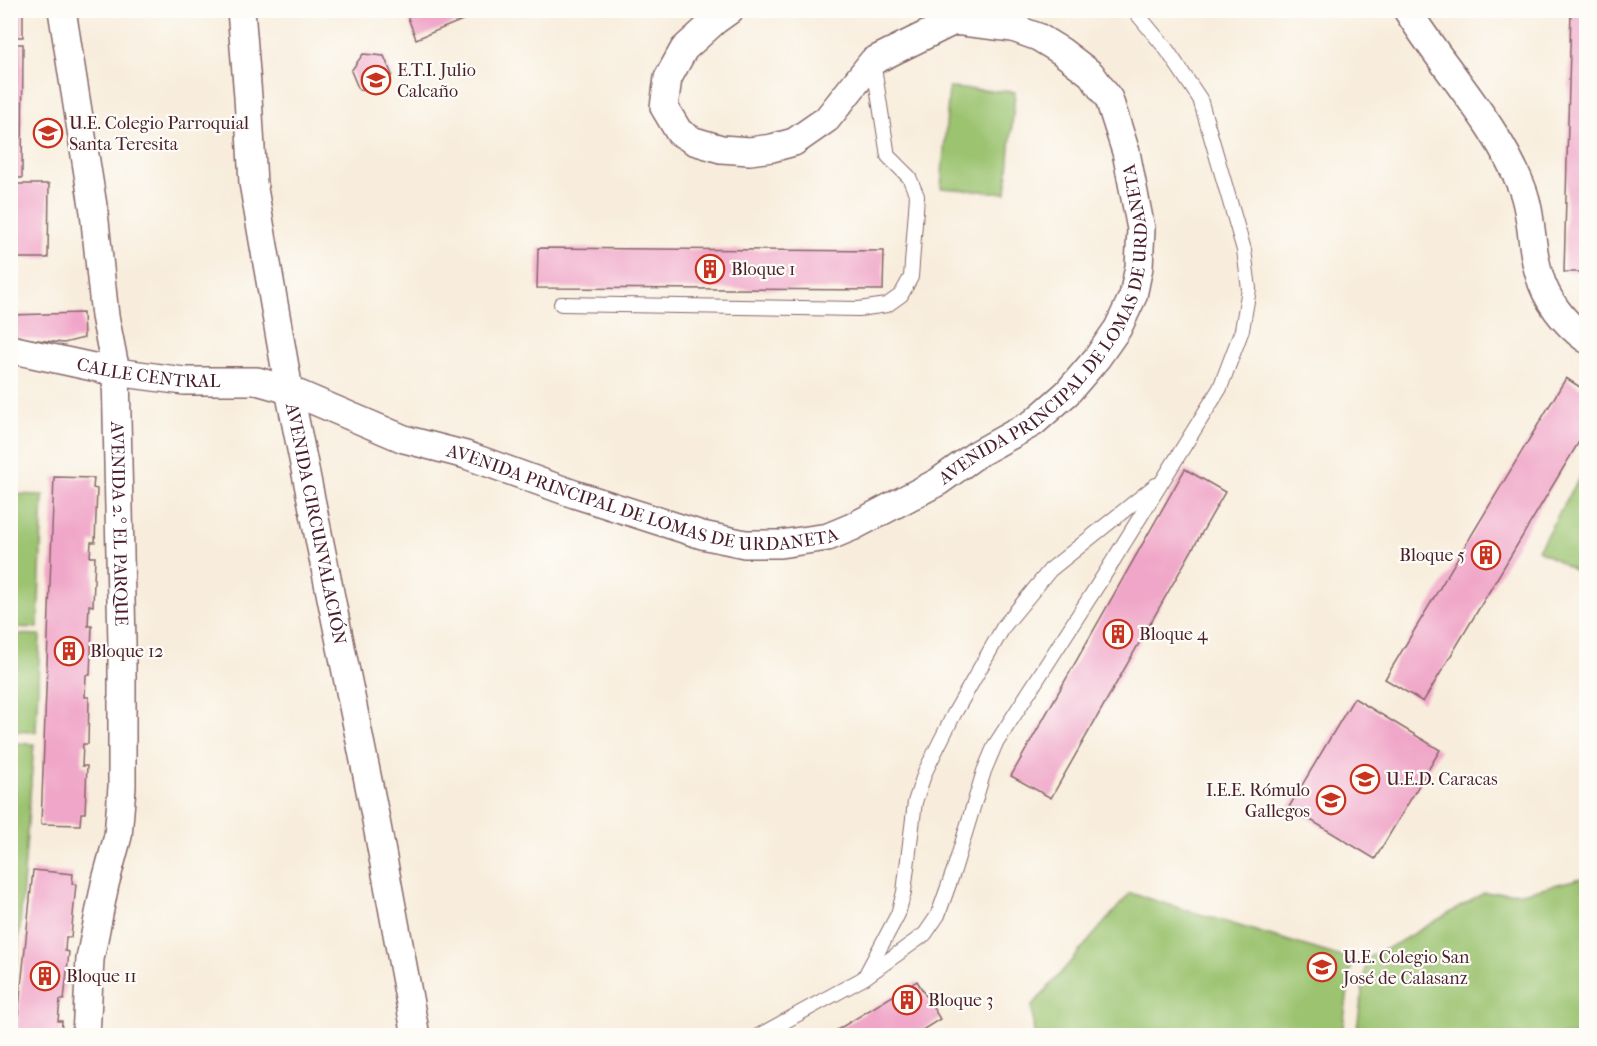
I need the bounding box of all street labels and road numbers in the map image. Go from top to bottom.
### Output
street label: AVENIDA PRINCIPAL DE LOMAS DE URDANETA [934,162,1152,490]
street label: CALLE CENTRAL [75,354,221,392]
street label: AVENIDA CIRCUNVALACIÓN [281,400,350,647]
street label: AVENIDA 2.° EL PARQUE [106,420,132,626]
street label: AVENIDA PRINCIPAL DE LOMAS DE URDANETA [444,440,842,555]

